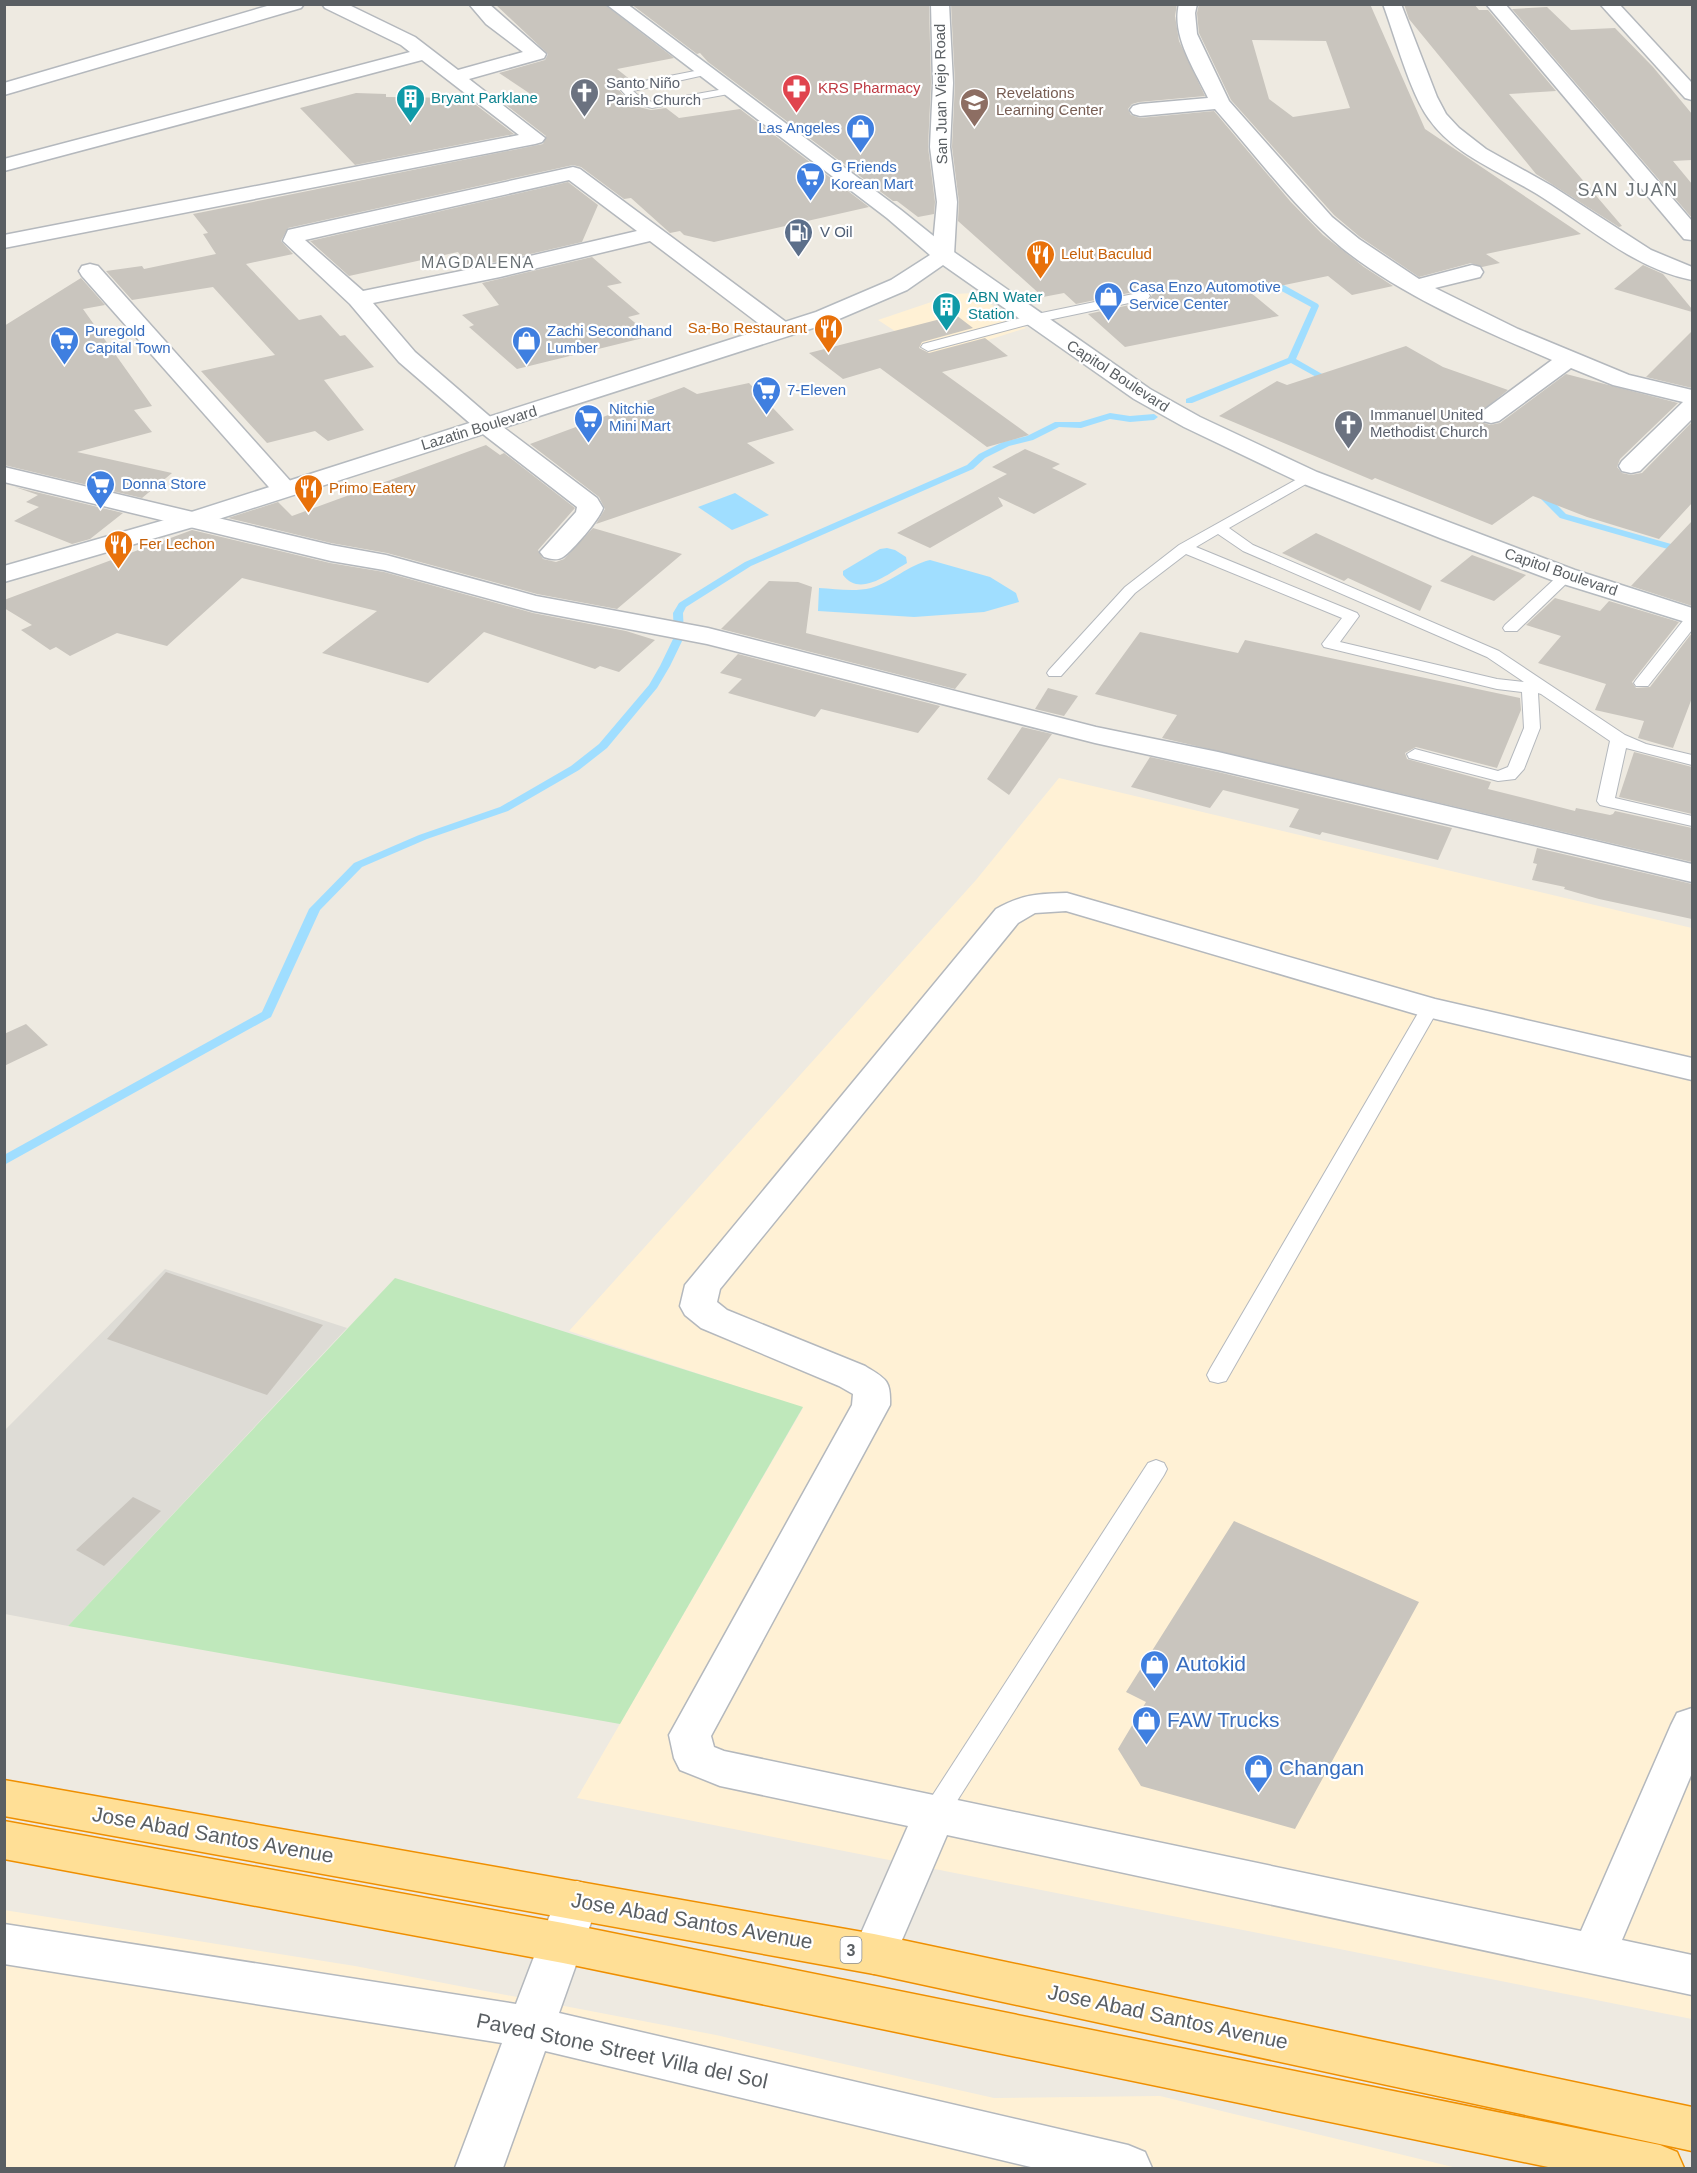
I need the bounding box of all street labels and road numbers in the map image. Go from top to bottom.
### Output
street label: San Juan Viejo Road [931,24,950,164]
street label: Capitol Boulevard [1064,336,1173,415]
street label: Lazatin Boulevard [419,402,539,453]
street label: Capitol Boulevard [1502,544,1620,599]
street label: Jose Abad Santos Avenue [91,1802,336,1867]
street label: Jose Abad Santos Avenue [570,1888,815,1953]
road number: 3 [840,1937,862,1963]
street label: Jose Abad Santos Avenue [1046,1980,1290,2053]
street label: Paved Stone Street Villa del Sol [474,2008,770,2093]

